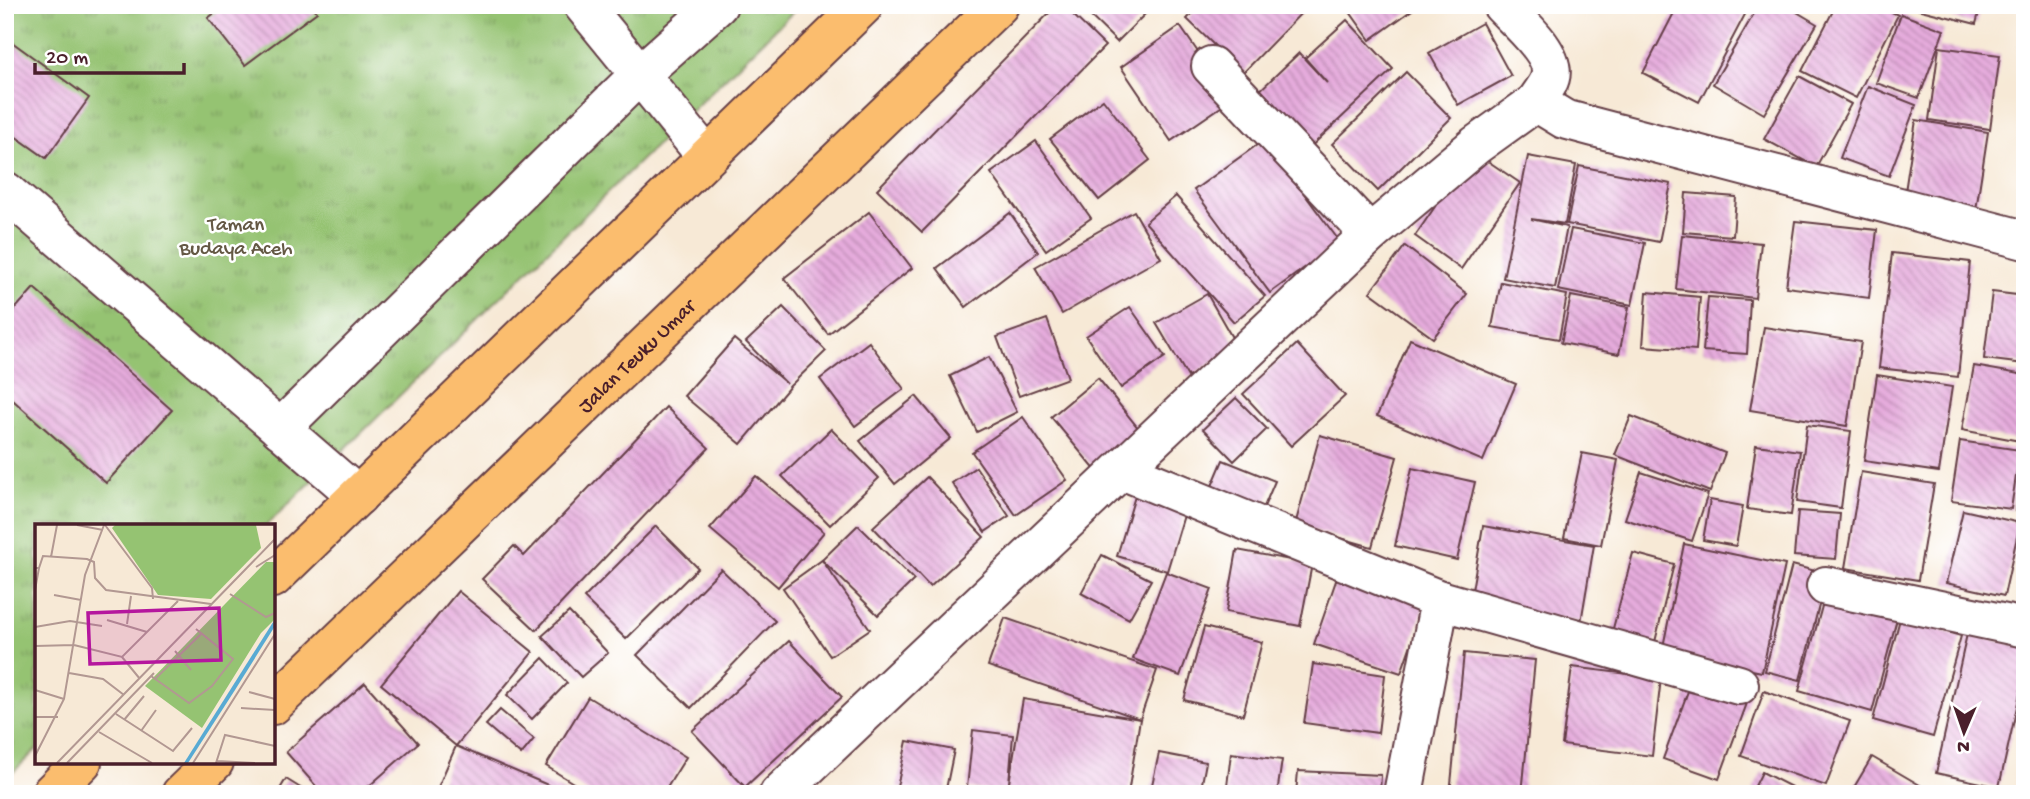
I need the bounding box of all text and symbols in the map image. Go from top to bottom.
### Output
scale bar [35,32,184,76]
text: 20 m [46,47,88,72]
park label: Taman Budaya Aceh [178,214,293,263]
street label: Jalan Teuku Umar [574,294,703,420]
inset map [35,524,275,764]
north arrow [1928,698,1998,768]
text: N [1957,734,1970,757]

